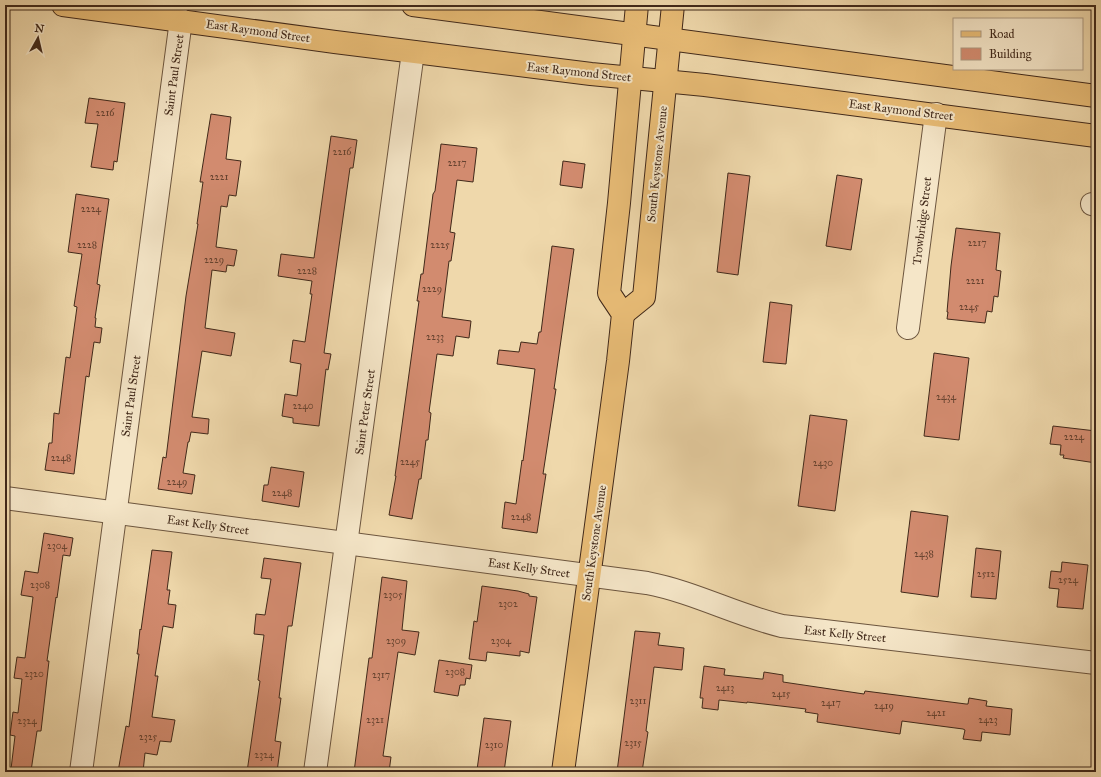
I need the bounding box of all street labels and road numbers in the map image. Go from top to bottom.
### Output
street label: East Raymond Street [205,17,312,45]
street label: Saint Paul Street [161,33,187,117]
street label: East Raymond Street [526,60,633,85]
street label: East Raymond Street [848,97,955,123]
street label: South Keystone Avenue [644,105,670,223]
street label: Trowbridge Street [910,175,935,266]
street label: Saint Paul Street [118,354,144,438]
street label: Saint Peter Street [352,368,378,456]
street label: South Keystone Avenue [579,484,609,602]
street label: East Kelly Street [166,512,251,538]
street label: East Kelly Street [487,555,572,581]
street label: East Kelly Street [803,623,888,645]

